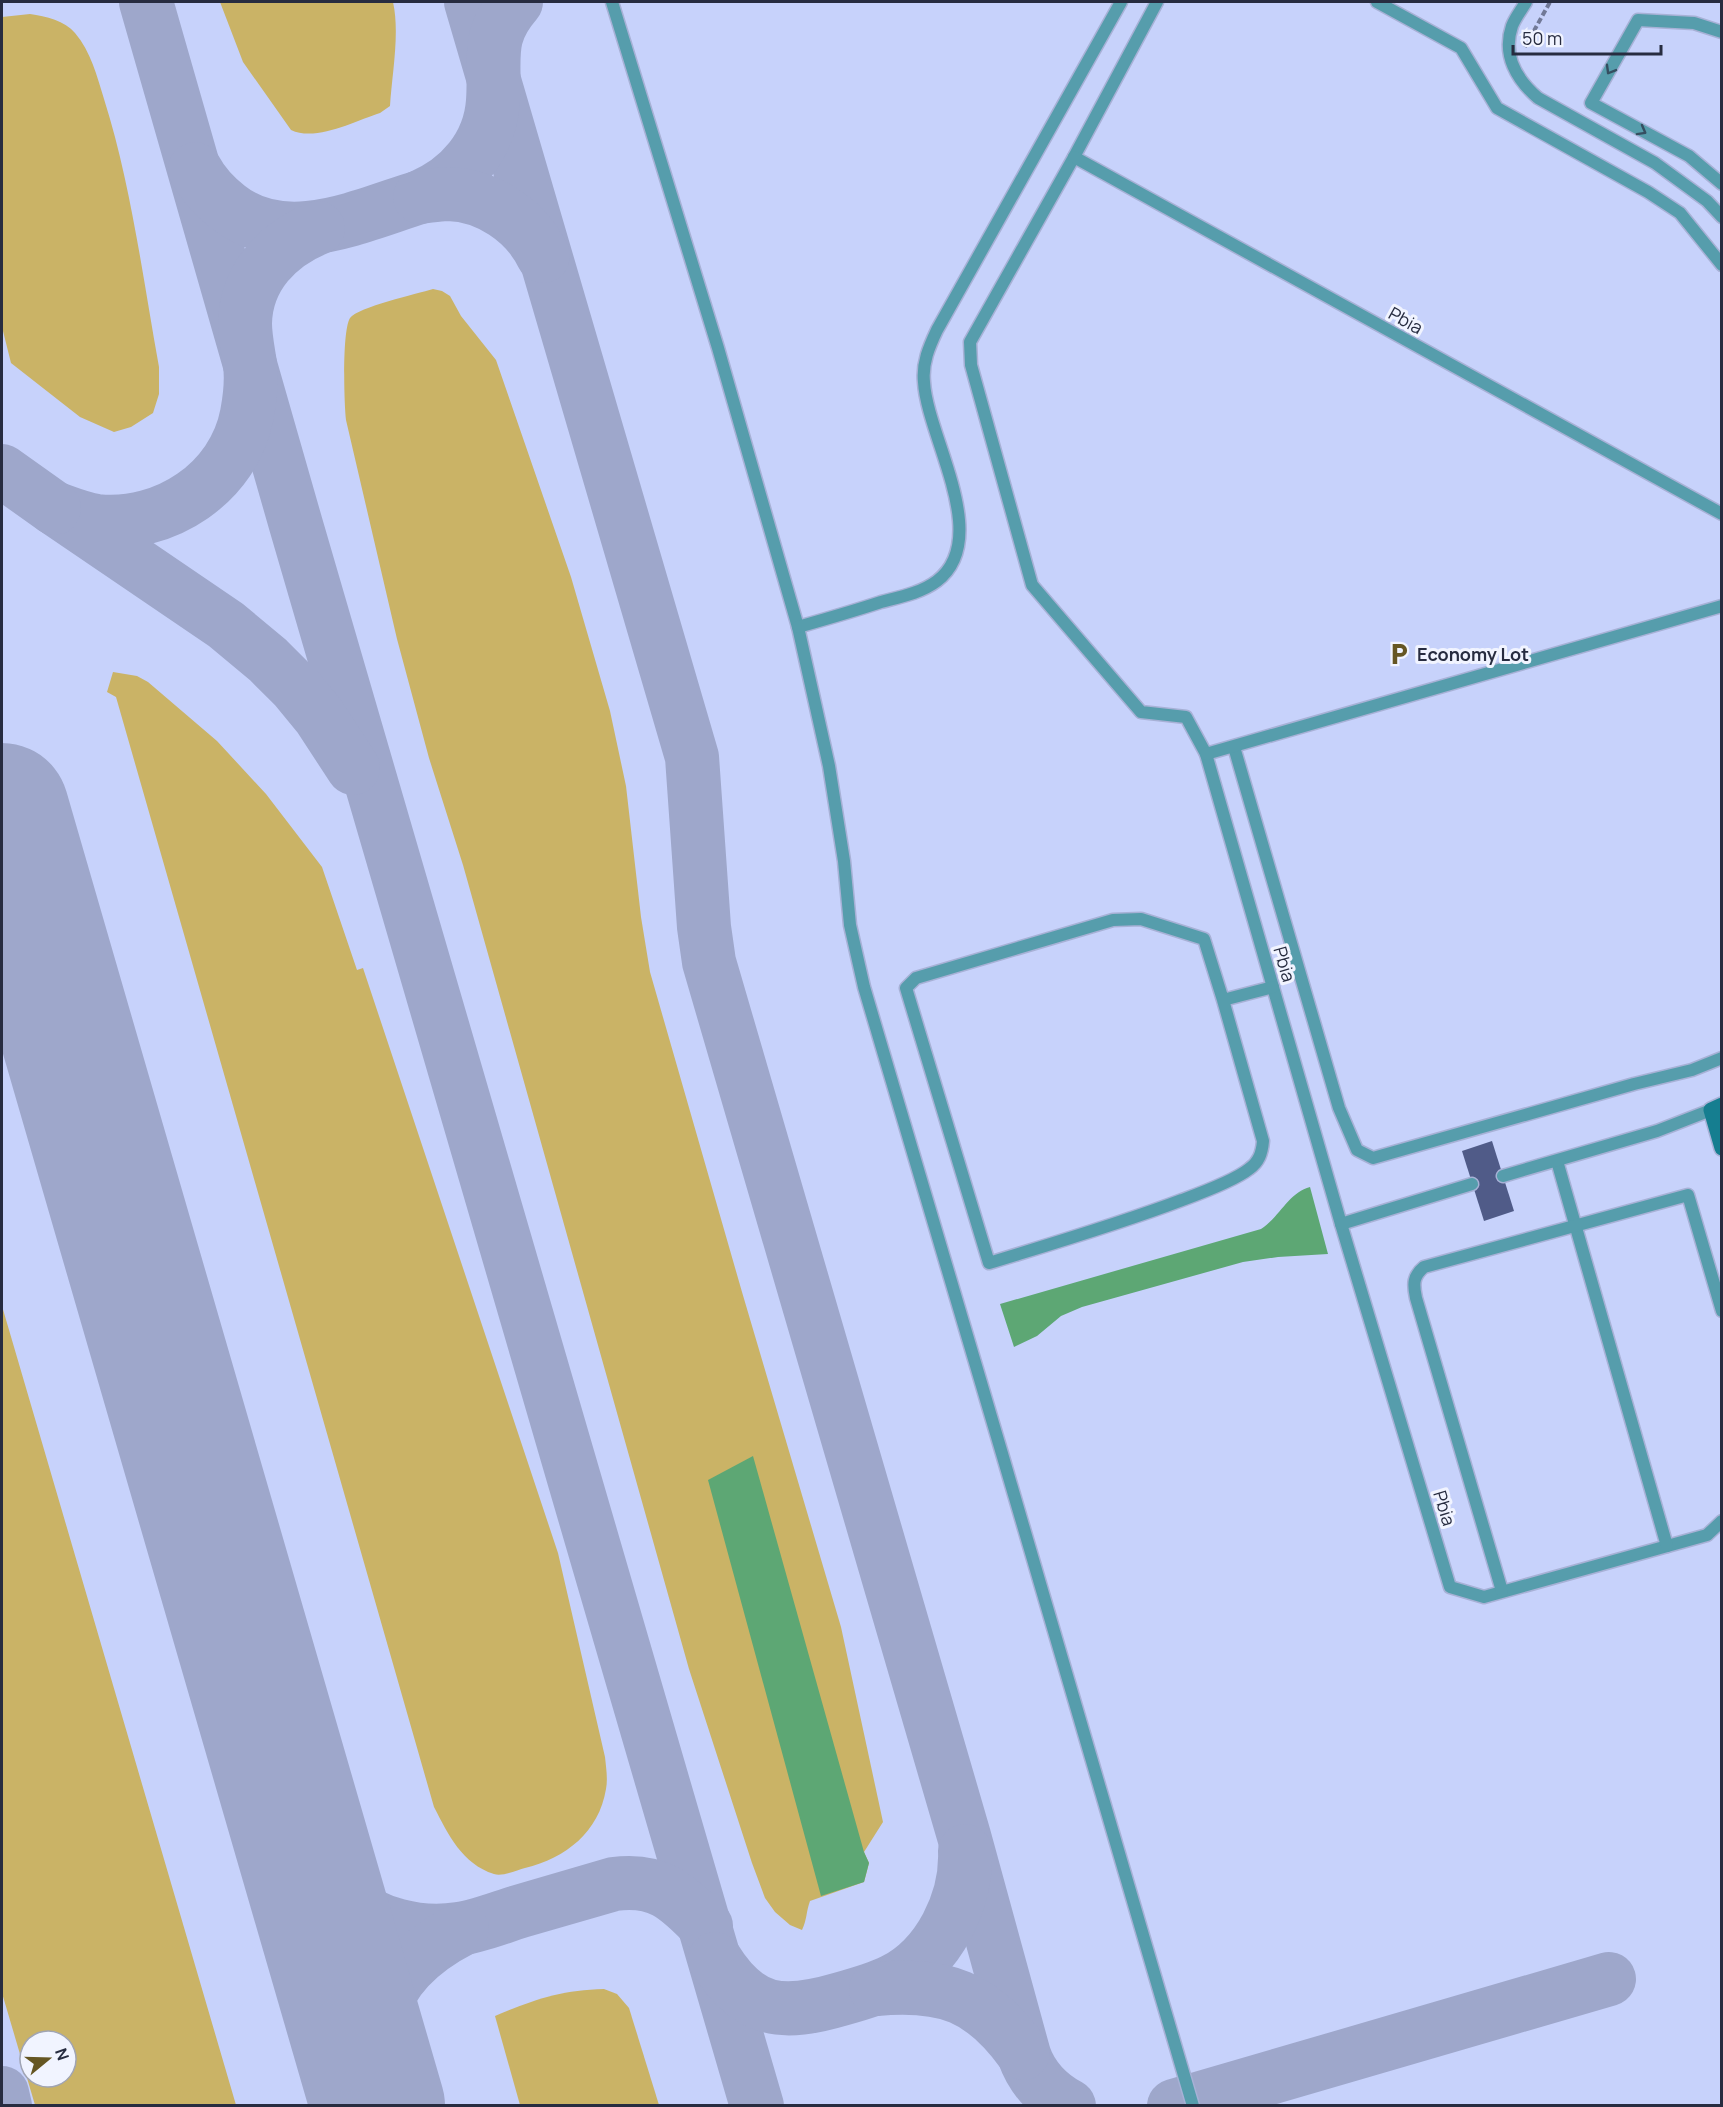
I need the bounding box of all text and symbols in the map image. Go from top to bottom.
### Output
scale bar [1513,18,1662,56]
text: 50 m [1522,26,1562,50]
one-way arrow [1605,64,1617,74]
one-way arrow [1636,124,1647,135]
street label: Pbia [1385,301,1427,339]
parking icon: Economy Lot [1386,641,1412,667]
place label: Economy Lot [1417,642,1529,666]
street label: Pbia [1269,944,1301,984]
street label: Pbia [1428,1487,1462,1529]
north arrow [18,2029,78,2089]
text: N [50,2045,74,2063]

